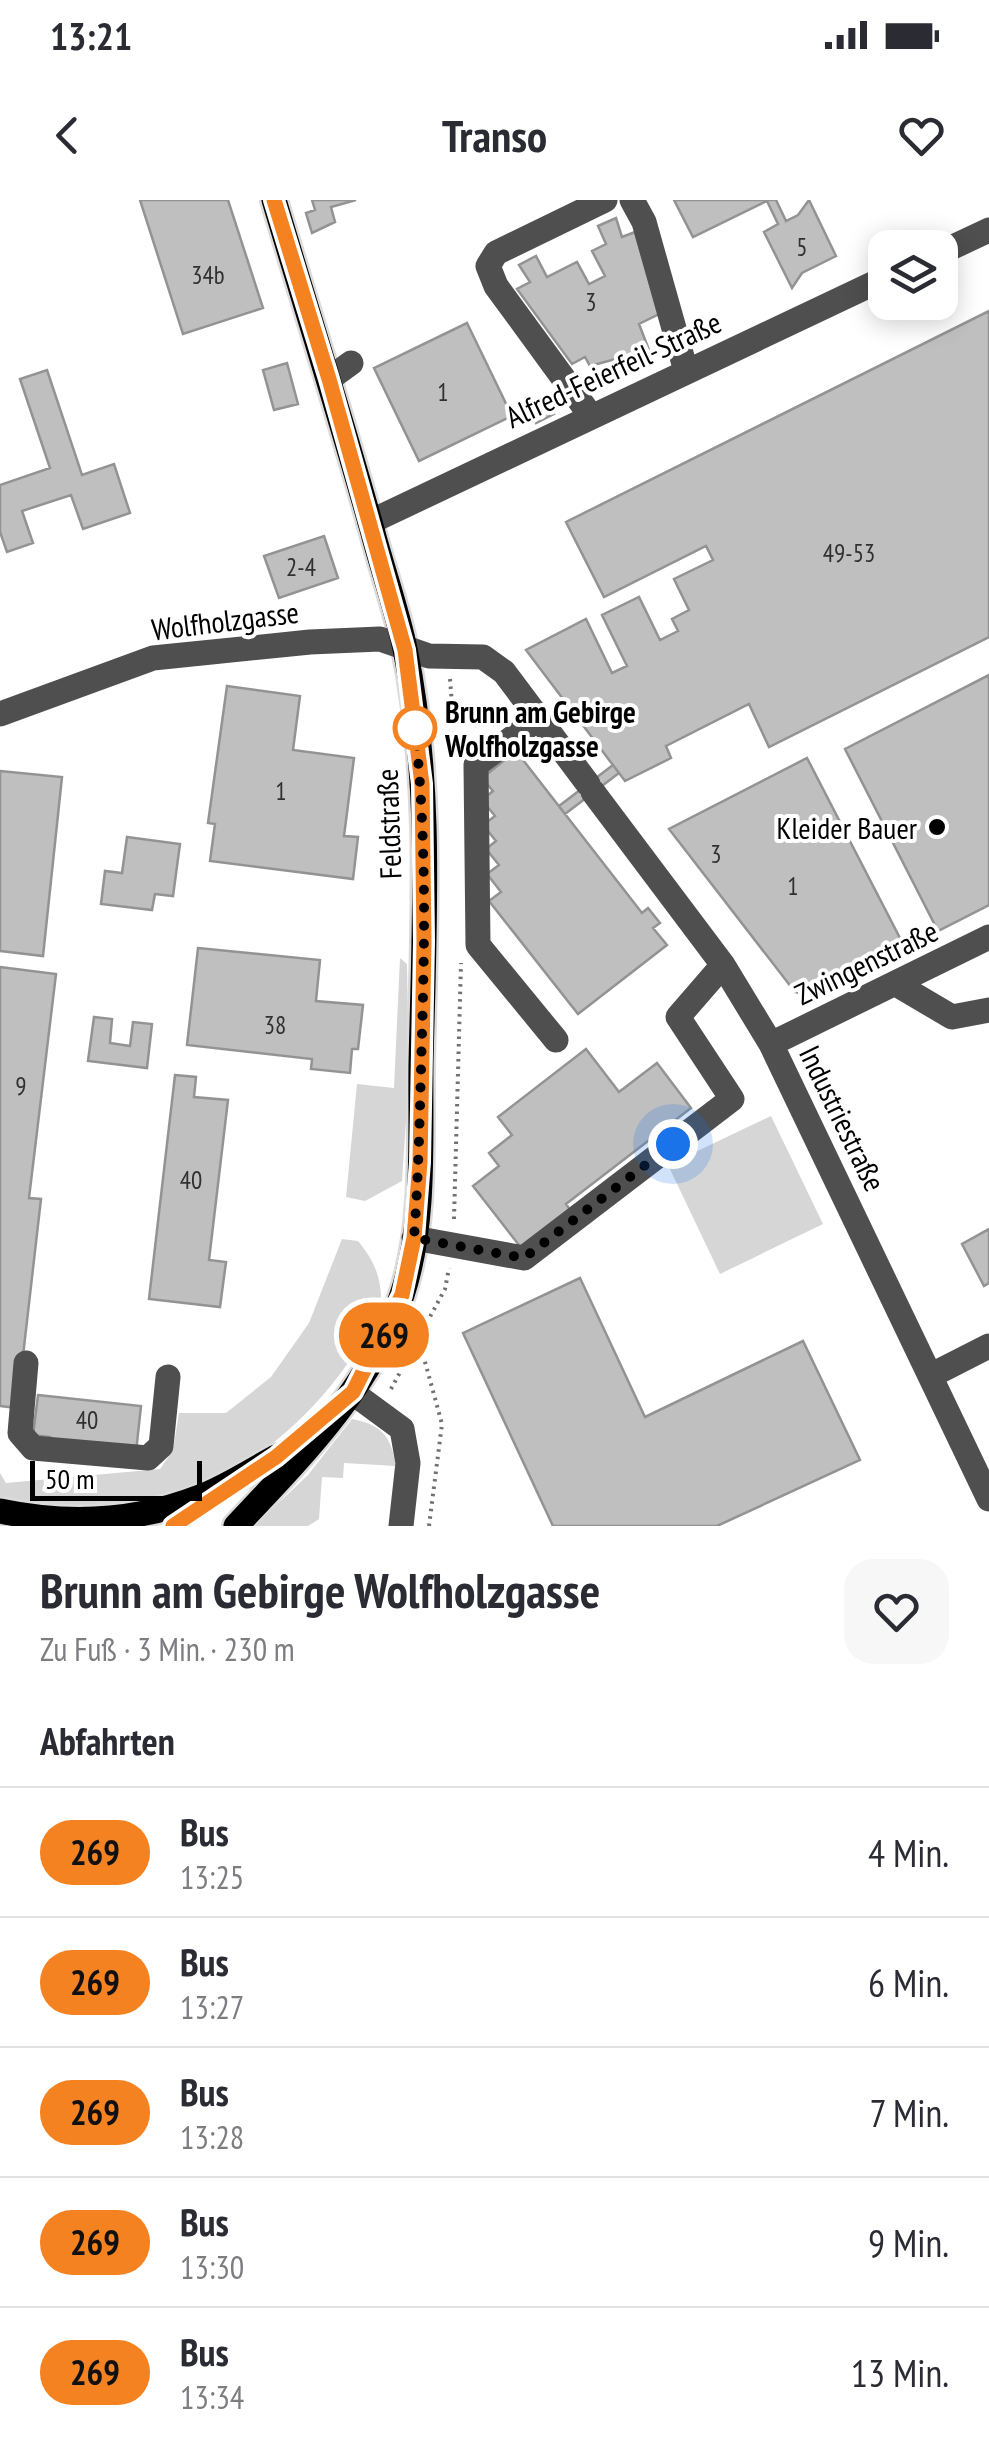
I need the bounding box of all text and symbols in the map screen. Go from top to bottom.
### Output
text: 13:21 [50,11,132,60]
text: Transo [442,106,547,164]
icon: back [40,108,95,163]
icon: heart [894,108,949,163]
map controls [868,230,958,320]
button: layers [868,230,958,320]
house number: 5 [796,231,808,263]
house number: 34b [191,259,225,291]
house number: 3 [585,286,597,318]
street label: Alfred-Feierfeil-Straße [499,302,727,436]
house number: 1 [437,376,449,408]
house number: 49-53 [823,537,875,569]
house number: 2-4 [286,551,316,583]
street label: Wolfholzgasse [149,592,301,648]
place label: Brunn am Gebirge Wolfholzgasse [444,692,636,765]
marker: Brunn am Gebirge Wolfholzgasse [394,707,436,749]
street label: Feldstraße [367,768,409,880]
house number: 1 [275,775,287,807]
place label: Kleider Bauer [777,808,918,847]
marker: Kleider Bauer [926,816,948,838]
house number: 3 [710,838,722,870]
house number: 1 [787,870,799,902]
street label: Zwingenstraße [788,911,944,1013]
house number: 38 [264,1009,286,1041]
street label: Industriestraße [791,1039,895,1197]
house number: 9 [15,1070,27,1102]
your location [648,1119,698,1169]
house number: 40 [180,1164,202,1196]
line badge: 269 [326,1302,442,1368]
text: 269 [359,1312,409,1358]
house number: 40 [76,1404,98,1436]
scale bar [30,1456,202,1500]
text: 50 m [45,1460,94,1497]
text: Brunn am Gebirge Wolfholzgasse [40,1559,600,1621]
button: heart [844,1559,949,1664]
text: Zu Fuß · 3 Min. · 230 m [40,1628,295,1670]
text: Abfahrten [40,1716,175,1765]
text: Bus [180,1807,229,1856]
text: 4 Min. [868,1828,949,1877]
text: 269 [70,1829,120,1875]
text: 13:25 [180,1856,244,1898]
text: Bus [180,1937,229,1986]
text: 6 Min. [868,1958,949,2007]
text: 269 [70,1959,120,2005]
text: 13:27 [180,1986,244,2028]
text: Bus [180,2067,229,2116]
text: 7 Min. [870,2088,949,2137]
text: 269 [70,2089,120,2135]
text: 13:28 [180,2116,244,2158]
text: Bus [180,2197,229,2246]
text: 9 Min. [868,2218,949,2267]
text: 269 [70,2219,120,2265]
text: 13:30 [180,2246,244,2288]
text: Bus [180,2327,229,2376]
text: 13 Min. [851,2348,949,2397]
text: 269 [70,2349,120,2395]
text: 13:34 [180,2376,244,2418]

